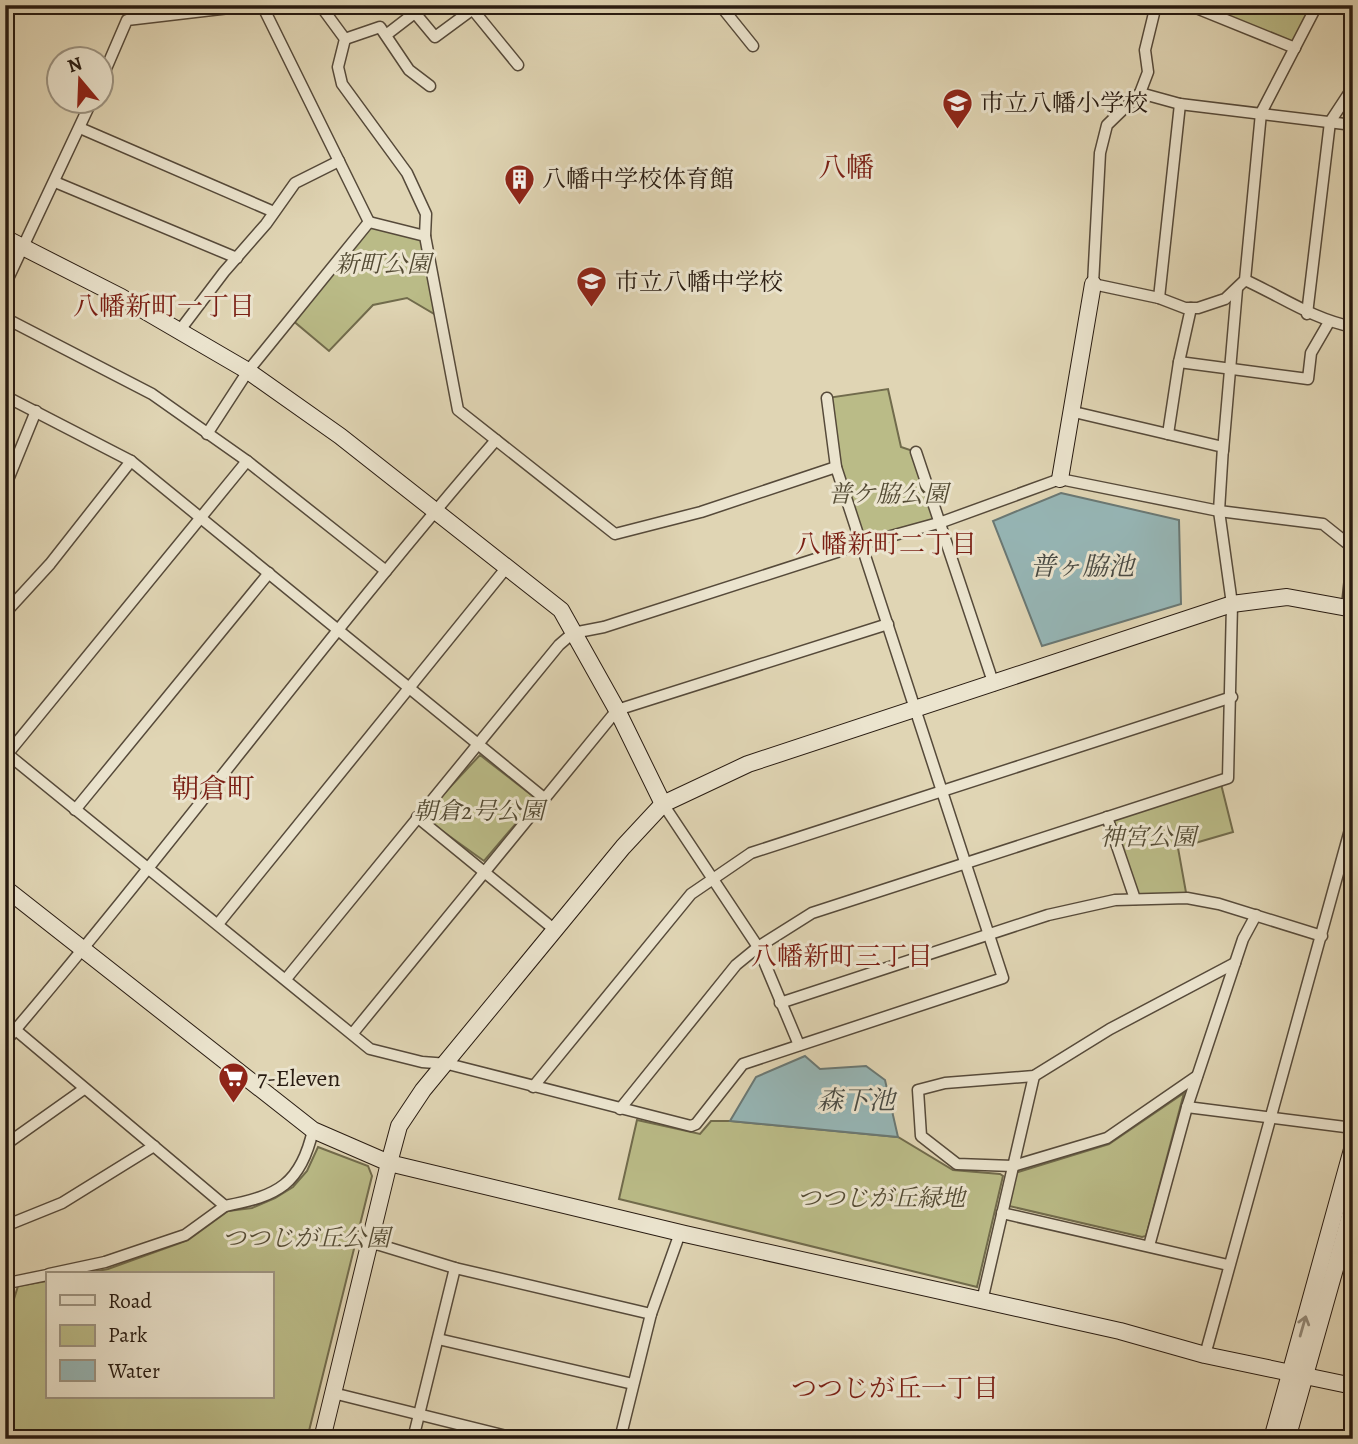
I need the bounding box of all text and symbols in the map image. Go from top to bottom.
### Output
north arrow [46,46,116,116]
text: N [64,50,86,79]
school or university icon: 市立八幡小学校 [940,86,974,130]
place label: 市立八幡小学校 [980,87,1148,119]
district label: 八幡 [818,149,874,187]
building icon: 八幡中学校体育館 [502,162,536,206]
place label: 八幡中学校体育館 [542,163,734,195]
park label: 新町公園 [335,248,435,280]
school or university icon: 市立八幡中学校 [575,265,609,309]
place label: 市立八幡中学校 [615,266,783,298]
district label: 八幡新町一丁目 [73,289,255,324]
park label: 普ケ脇公園 [828,478,952,510]
district label: 八幡新町二丁目 [795,527,977,562]
water label: 普ヶ脇池 [1030,549,1137,584]
district label: 朝倉町 [171,770,255,808]
park label: 朝倉2号公園 [414,795,548,827]
park label: 神宮公園 [1100,821,1200,853]
district label: 八幡新町三丁目 [751,939,933,974]
supermarket icon: 7-Eleven [217,1061,251,1105]
place label: 7-Eleven [257,1062,340,1094]
water label: 森下池 [817,1083,898,1118]
park label: つつじが丘緑地 [797,1182,968,1214]
park label: つつじが丘公園 [222,1222,394,1254]
legend [46,1272,273,1398]
text: Road [108,1287,152,1315]
one-way arrow [1297,1315,1310,1338]
text: Park [108,1321,148,1349]
text: Water [107,1357,160,1385]
district label: つつじが丘一丁目 [791,1371,999,1406]

